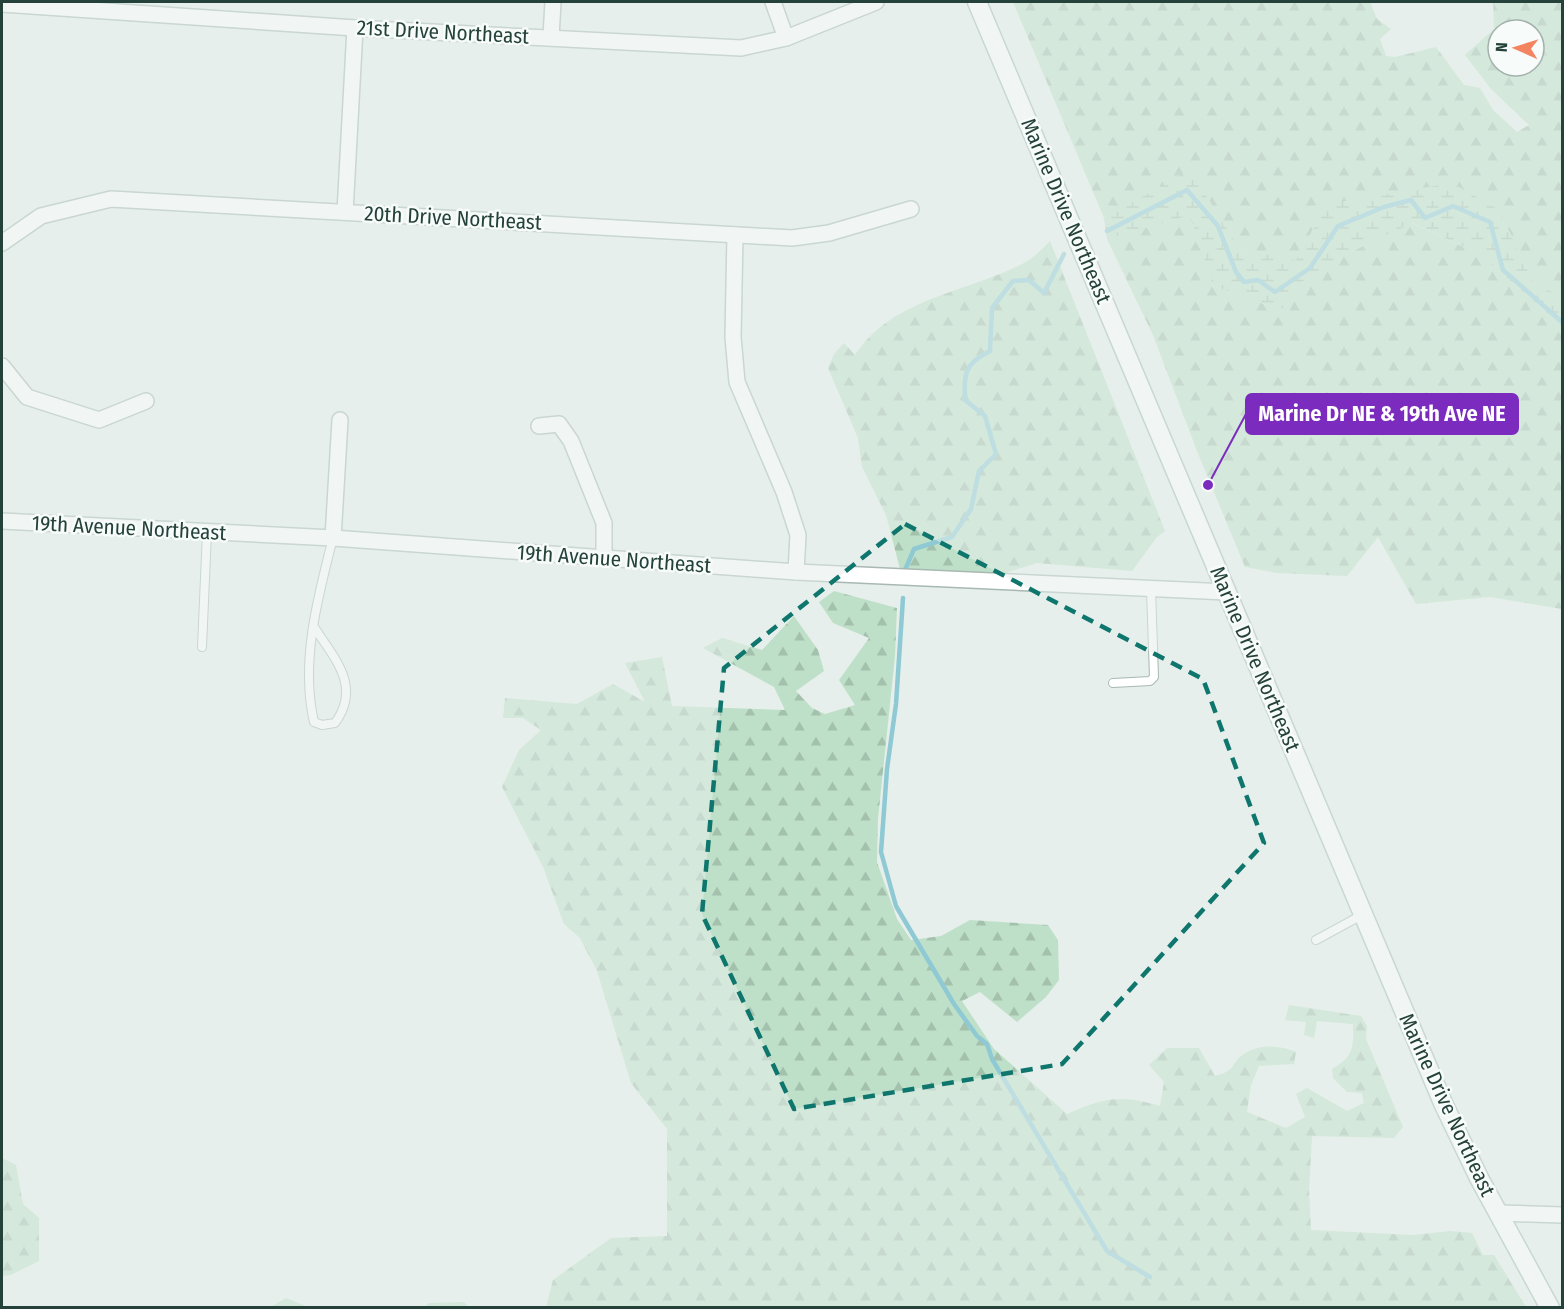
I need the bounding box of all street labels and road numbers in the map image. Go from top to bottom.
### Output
street label: 21st Drive Northeast [356,15,530,49]
street label: Marine Drive Northeast [1015,114,1117,308]
street label: 20th Drive Northeast [364,200,543,236]
street label: 19th Avenue Northeast [31,510,227,546]
street label: 19th Avenue Northeast [516,539,712,579]
street label: Marine Drive Northeast [1204,562,1306,756]
street label: Marine Drive Northeast [1393,1009,1501,1201]

